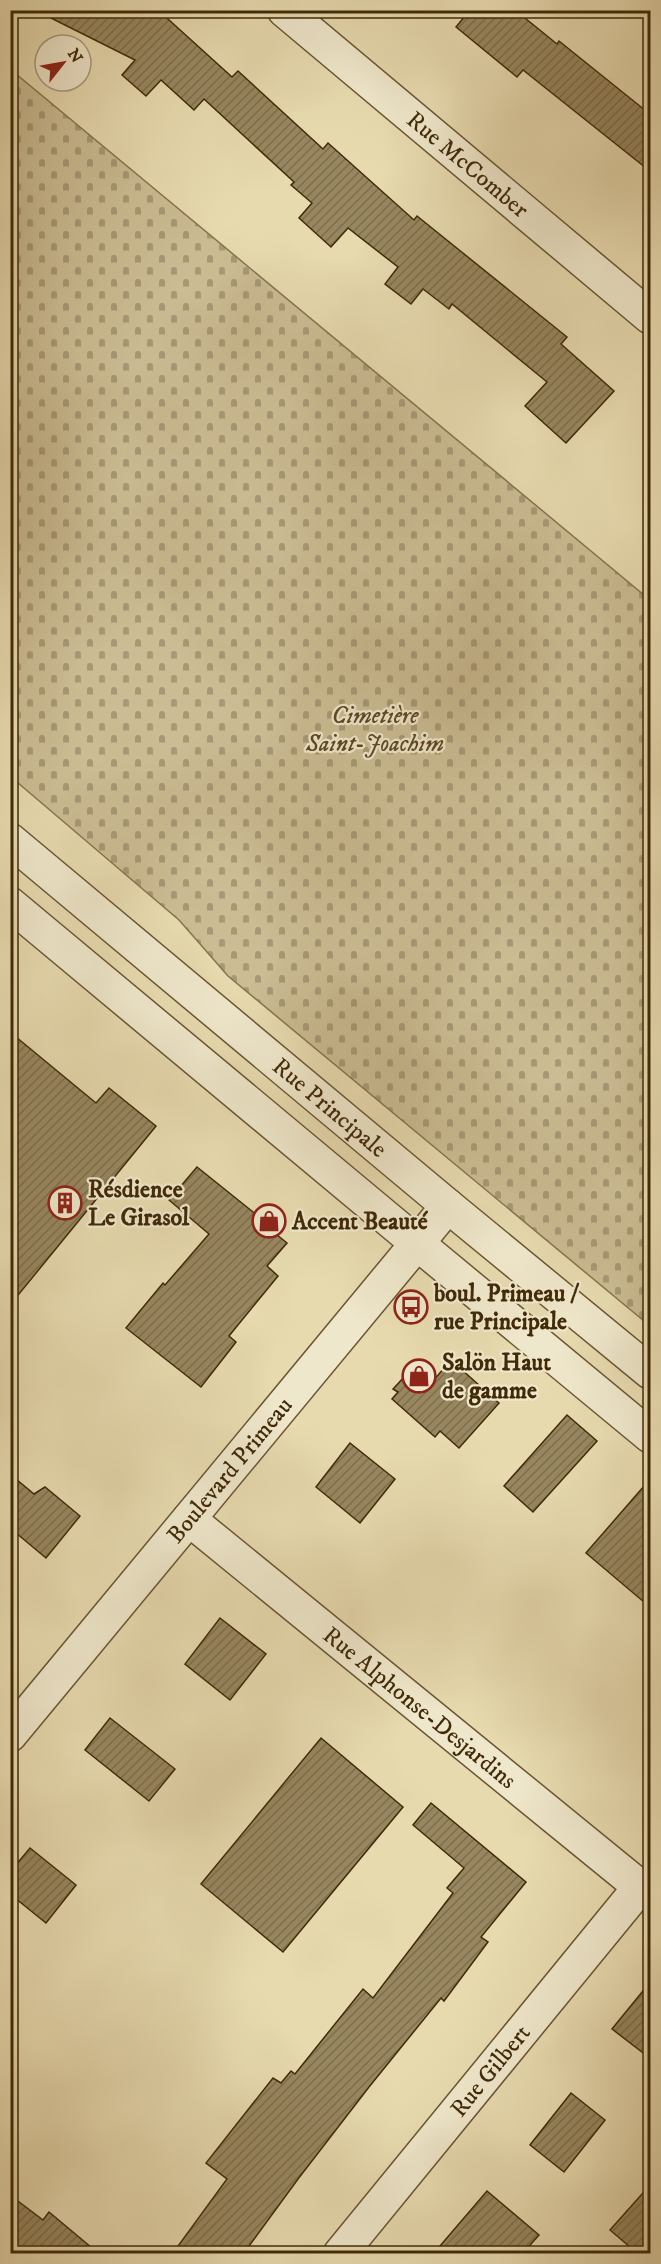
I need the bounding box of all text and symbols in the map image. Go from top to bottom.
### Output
north arrow [33,33,93,93]
text: N [63,45,87,67]
street label: Rue McComber [400,105,535,225]
park label: Cimetière Saint-Joachim [305,701,444,759]
street label: Rue Principale [266,1052,393,1165]
place label: Résdience Le Girasol [88,1175,190,1233]
building icon: Résdience Le Girasol [47,1185,83,1221]
shop icon: Accent Beauté [251,1203,287,1239]
place label: Accent Beauté [291,1207,429,1237]
place label: boul. Primeau / rue Principale [433,1279,579,1337]
bus stop icon: boul. Primeau / rue Principale [393,1289,429,1325]
place label: Salön Haut de gamme [442,1348,551,1406]
shop icon: Salön Haut de gamme [401,1358,437,1394]
street label: Boulevard Primeau [161,1391,299,1550]
street label: Rue Alphonse-Desjardins [316,1620,522,1796]
street label: Rue Gilbert [444,2019,538,2123]

